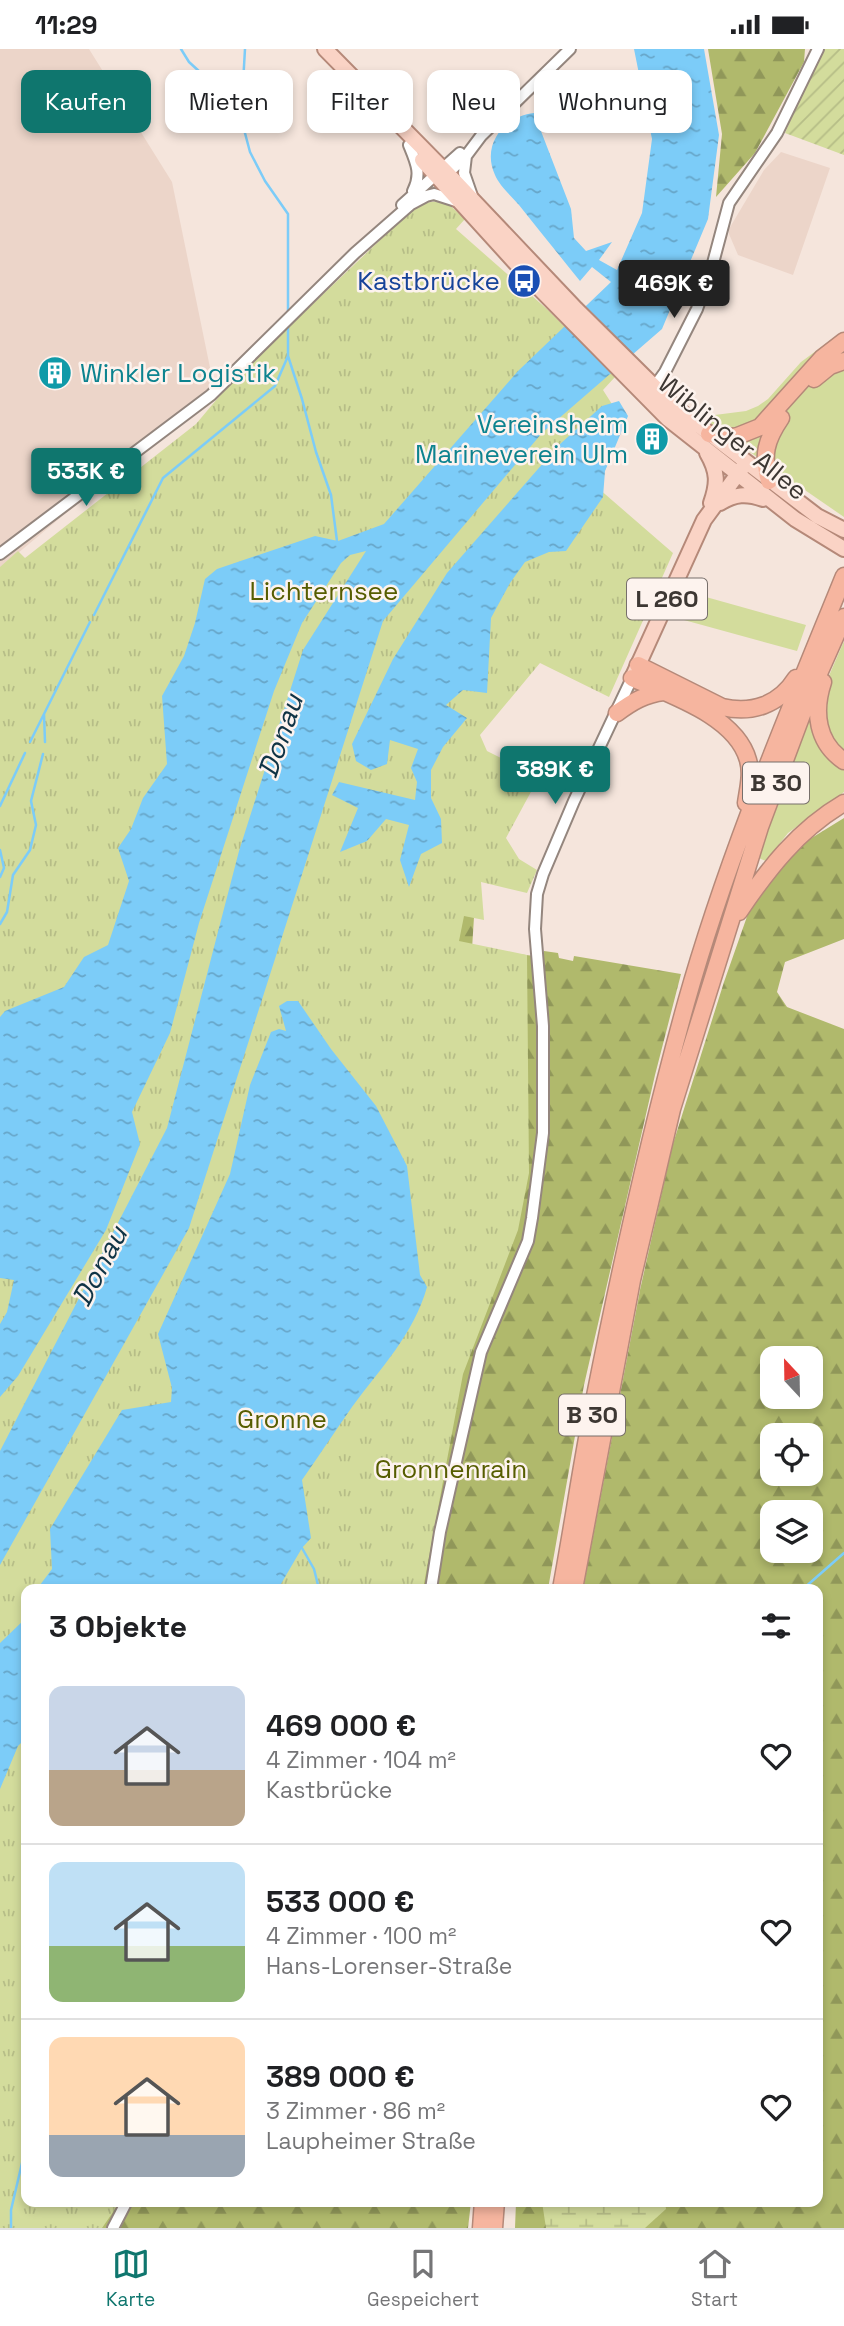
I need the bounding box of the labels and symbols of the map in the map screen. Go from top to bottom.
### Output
pin: 469K € [617,261,731,320]
bus stop icon: Kastbrücke [505,262,543,300]
place label: Kastbrücke [357,264,500,298]
building icon: Winkler Logistik [36,354,74,392]
place label: Winkler Logistik [80,356,276,390]
street label: Wiblinger Allee [651,366,815,508]
place label: Vereinsheim Marineverein Ulm [415,407,628,471]
building icon: Vereinsheim Marineverein Ulm [633,420,671,458]
pin: 533K € [29,449,143,508]
park label: Lichternsee [250,574,398,608]
road number: L 260 [627,579,707,619]
water label: Donau [249,688,312,782]
pin: 389K € [498,747,612,806]
road number: B 30 [743,763,809,803]
water label: Donau [63,1218,136,1312]
north arrow [760,1346,822,1409]
road number: B 30 [559,1395,625,1435]
park label: Gronne [237,1402,327,1436]
park label: Gronnenrain [375,1452,527,1486]

